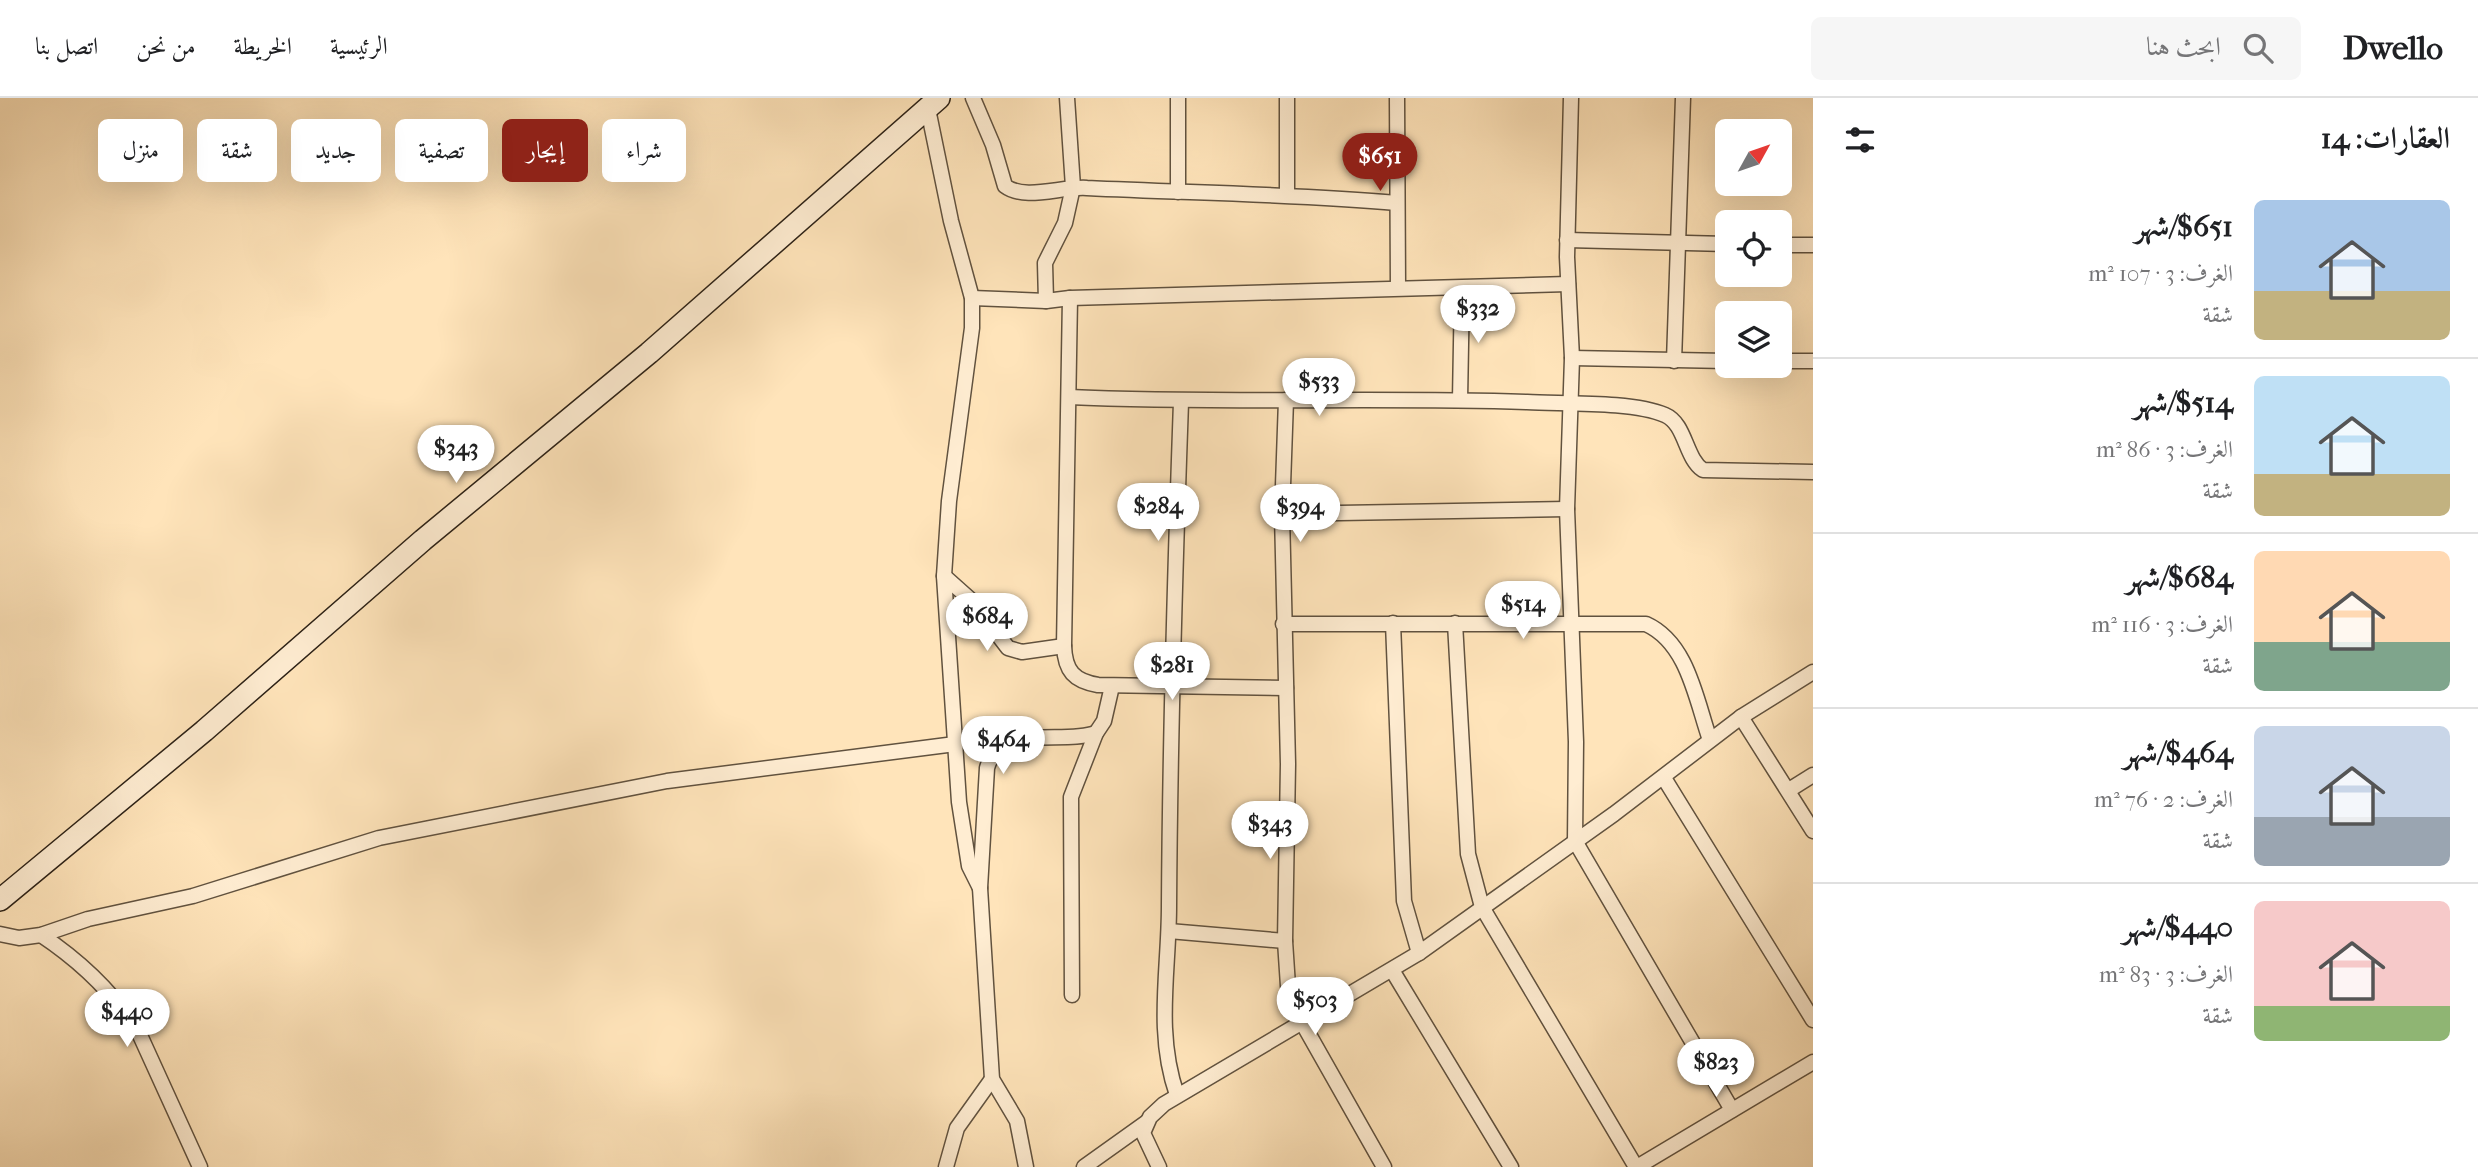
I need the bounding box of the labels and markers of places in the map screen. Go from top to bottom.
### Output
pin: $651 [1339,134,1421,193]
pin: $332 [1437,286,1519,345]
pin: $533 [1278,358,1360,418]
pin: $343 [415,426,497,485]
pin: $284 [1117,484,1199,543]
pin: $394 [1259,484,1341,544]
pin: $514 [1482,582,1564,641]
pin: $684 [946,594,1028,653]
pin: $281 [1131,642,1213,702]
pin: $464 [962,716,1044,776]
pin: $343 [1229,802,1311,861]
pin: $503 [1274,978,1356,1037]
pin: $440 [86,990,168,1049]
pin: $823 [1675,1040,1757,1099]

